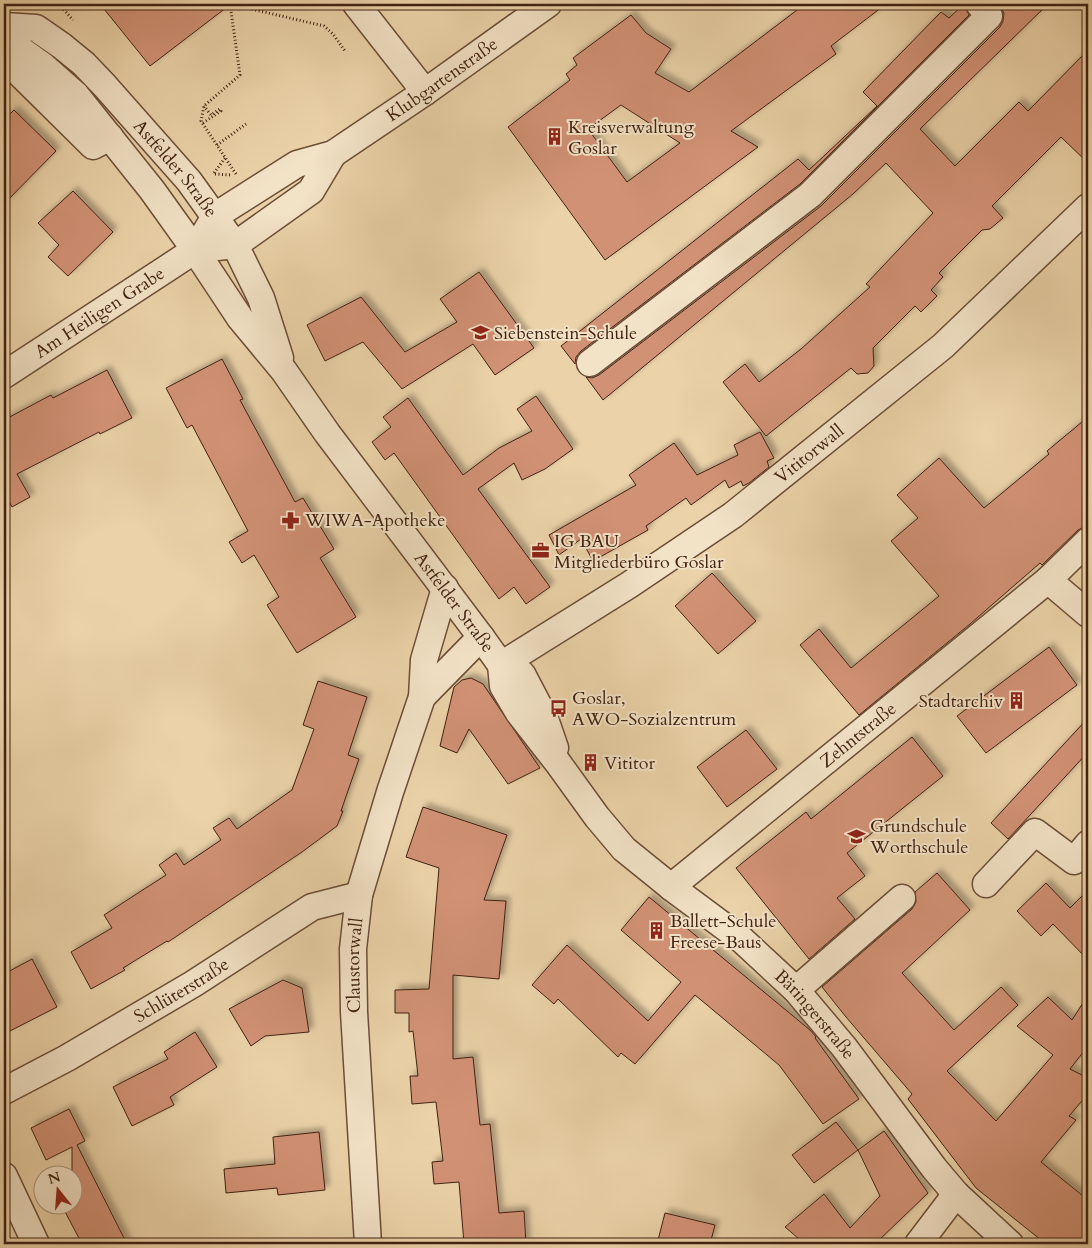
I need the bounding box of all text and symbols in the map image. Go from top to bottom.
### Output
street label: Klubgartenstraße [381,32,503,127]
street label: Astfelder Straße [128,114,223,222]
place label: Kreisverwaltung Goslar [568,115,695,161]
building icon: Kreisverwaltung Goslar [544,127,564,147]
street label: Am Heiligen Grabe [30,261,169,364]
place label: Siebenstein-Schule [494,321,637,346]
school or university icon: Siebenstein-Schule [470,323,490,343]
street label: Vititorwall [769,418,849,489]
place label: WIWA-Apotheke [304,508,445,533]
pharmacy icon: WIWA-Apotheke [281,510,301,530]
place label: IG BAU Mitgliederbüro Goslar [554,529,724,575]
office icon: IG BAU Mitgliederbüro Goslar [530,541,550,561]
street label: Astfelder Straße [408,547,501,657]
place label: Goslar, AWO-Sozialzentrum [572,686,737,732]
place label: Stadtarchiv [919,689,1004,714]
building icon: Stadtarchiv [1007,691,1027,711]
street label: Zehntstraße [814,696,901,774]
bus stop icon: Goslar, AWO-Sozialzentrum [548,698,568,718]
place label: Vititor [604,751,655,776]
building icon: Vititor [580,753,600,773]
place label: Grundschule Worthschule [869,814,968,860]
school or university icon: Grundschule Worthschule [846,826,866,846]
place label: Ballett-Schule Freese-Baus [670,909,776,955]
street label: Claustorwall [340,916,369,1013]
building icon: Ballett-Schule Freese-Baus [646,921,666,941]
street label: Schlüterstraße [129,952,234,1029]
street label: Bäringerstraße [769,964,861,1064]
north arrow [32,1166,82,1216]
text: N [46,1167,63,1189]

